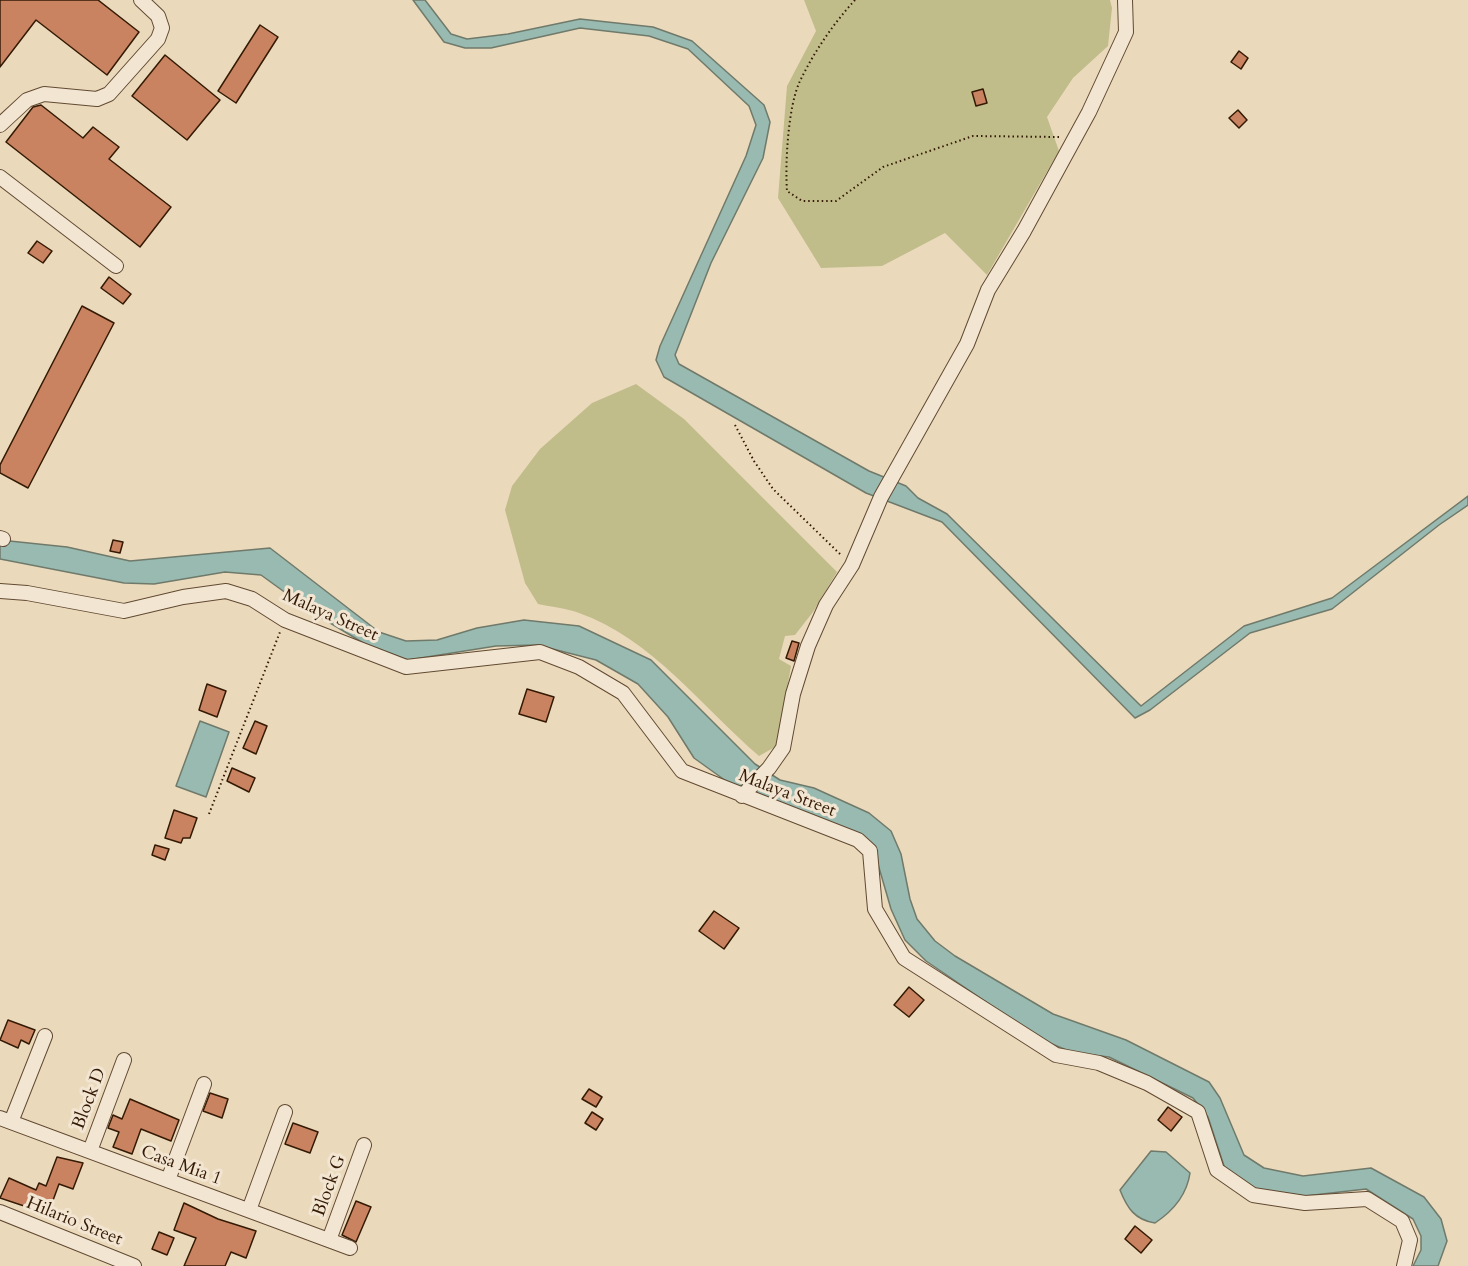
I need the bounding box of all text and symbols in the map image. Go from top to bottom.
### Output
street label: Malaya Street [279,585,381,647]
street label: Malaya Street [735,766,839,822]
street label: Block D [68,1065,112,1133]
street label: Casa Mia 1 [138,1141,224,1191]
street label: Block G [309,1152,351,1220]
street label: Hilario Street [23,1193,125,1251]

